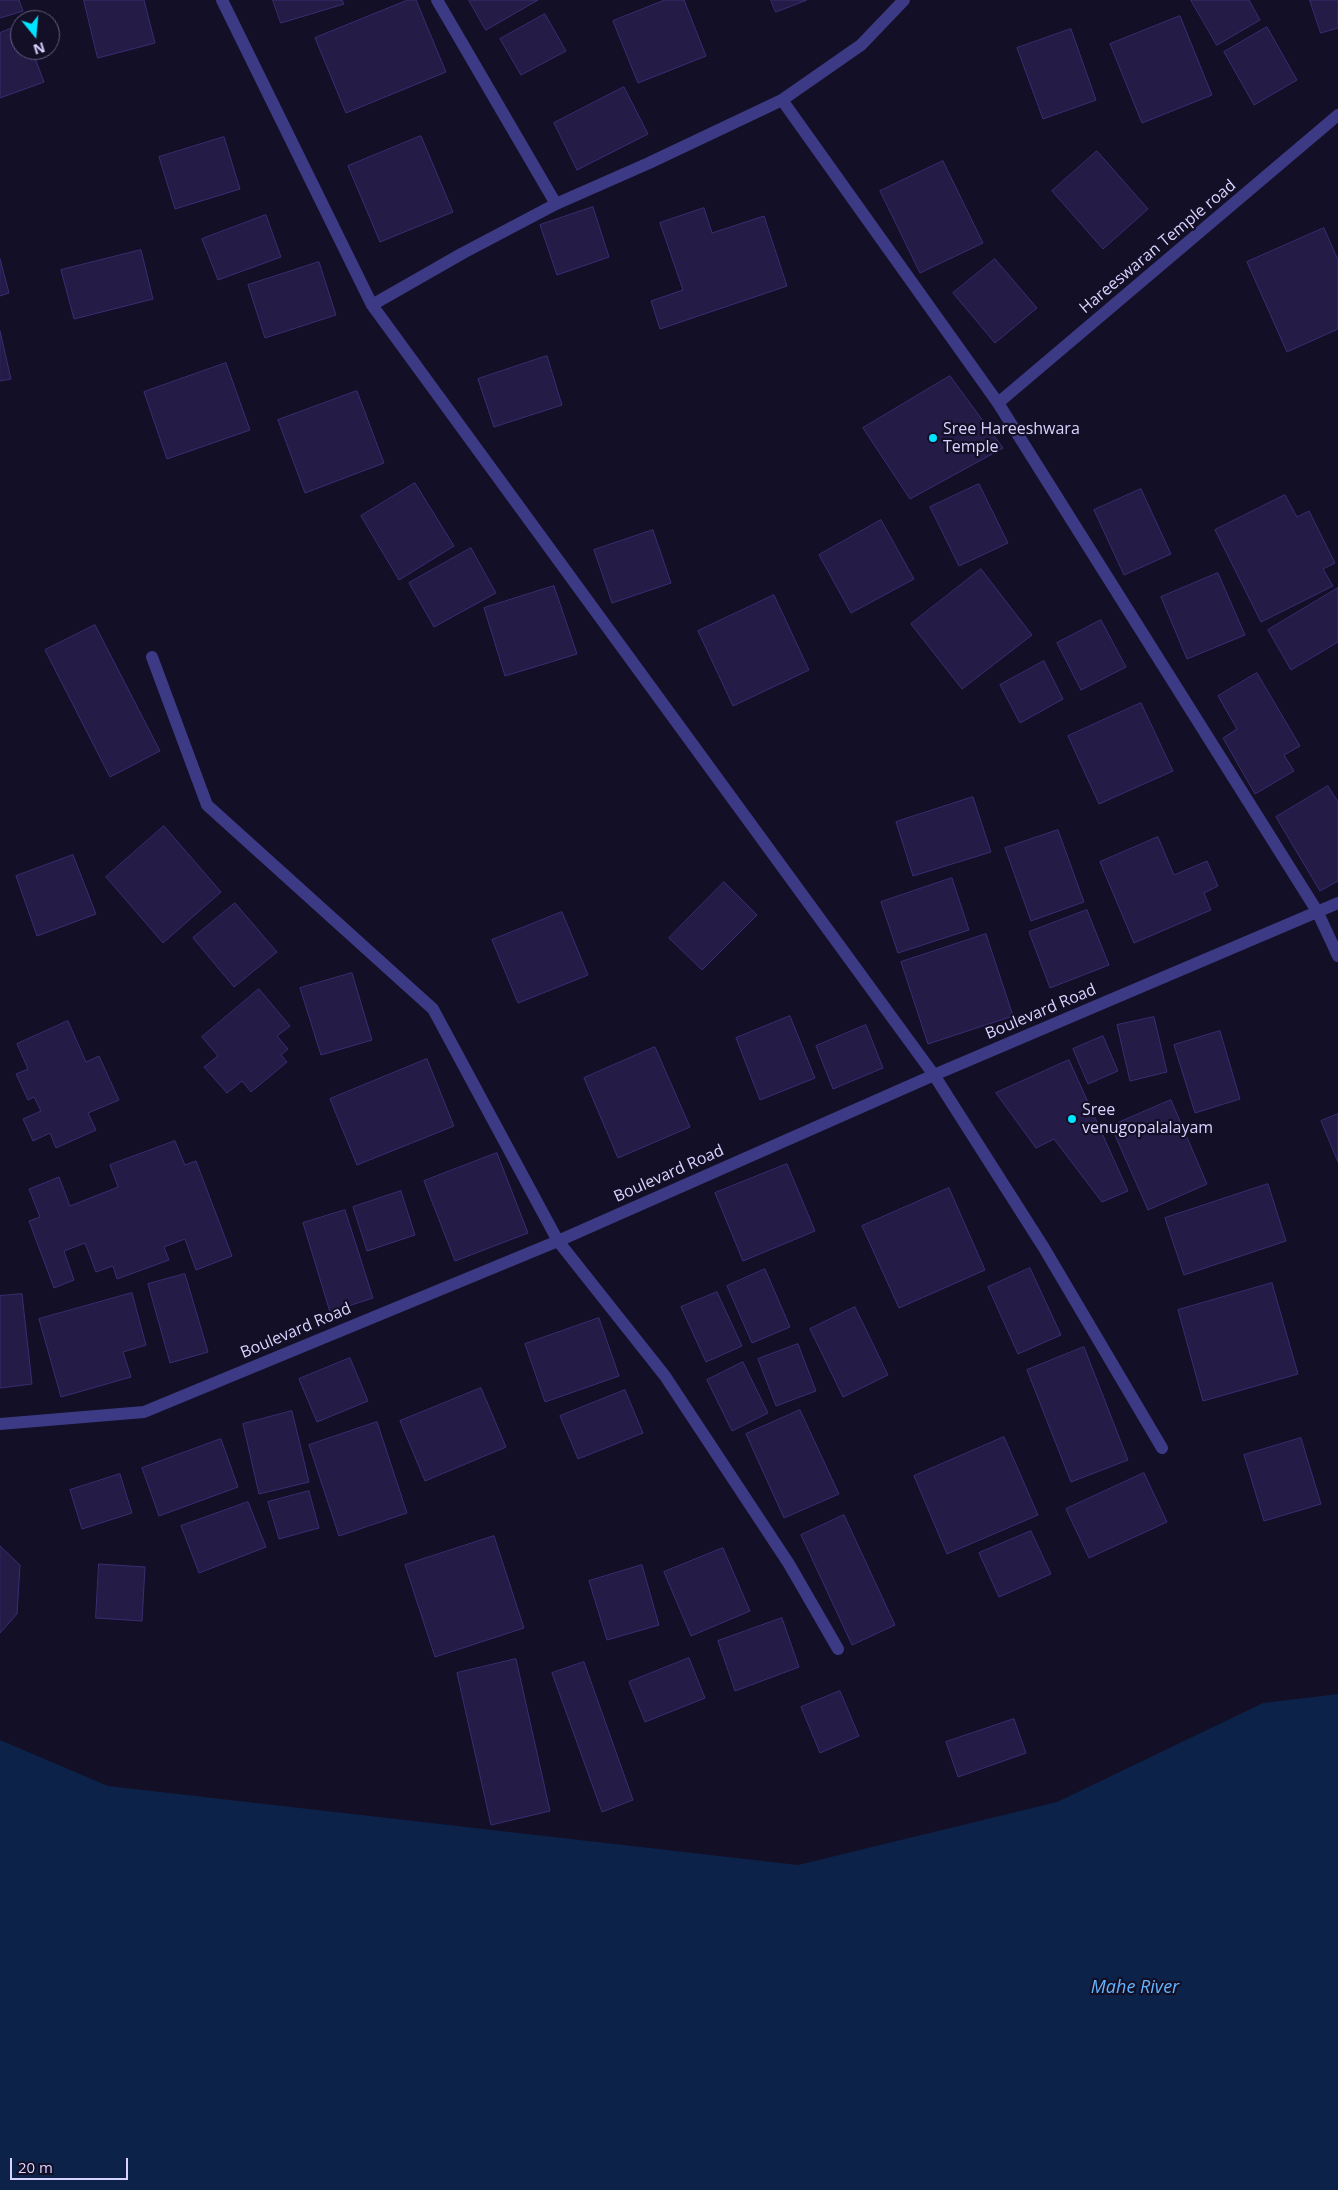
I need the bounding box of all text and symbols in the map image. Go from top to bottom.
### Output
north arrow [10,10,60,60]
text: N [31,38,47,60]
street label: Hareeswaran Temple road [1076,176,1240,318]
place label: Sree Hareeshwara Temple [943,419,1080,457]
marker: Sree Hareeshwara Temple [927,432,939,444]
street label: Boulevard Road [983,980,1099,1044]
place label: Sree venugopalalayam [1082,1100,1213,1138]
marker: Sree venugopalalayam [1066,1113,1078,1125]
street label: Boulevard Road [611,1141,727,1207]
street label: Boulevard Road [238,1299,354,1363]
water label: Mahe River [1091,1977,1179,1999]
scale bar [12,2148,130,2180]
text: 20 m [18,2157,53,2177]

